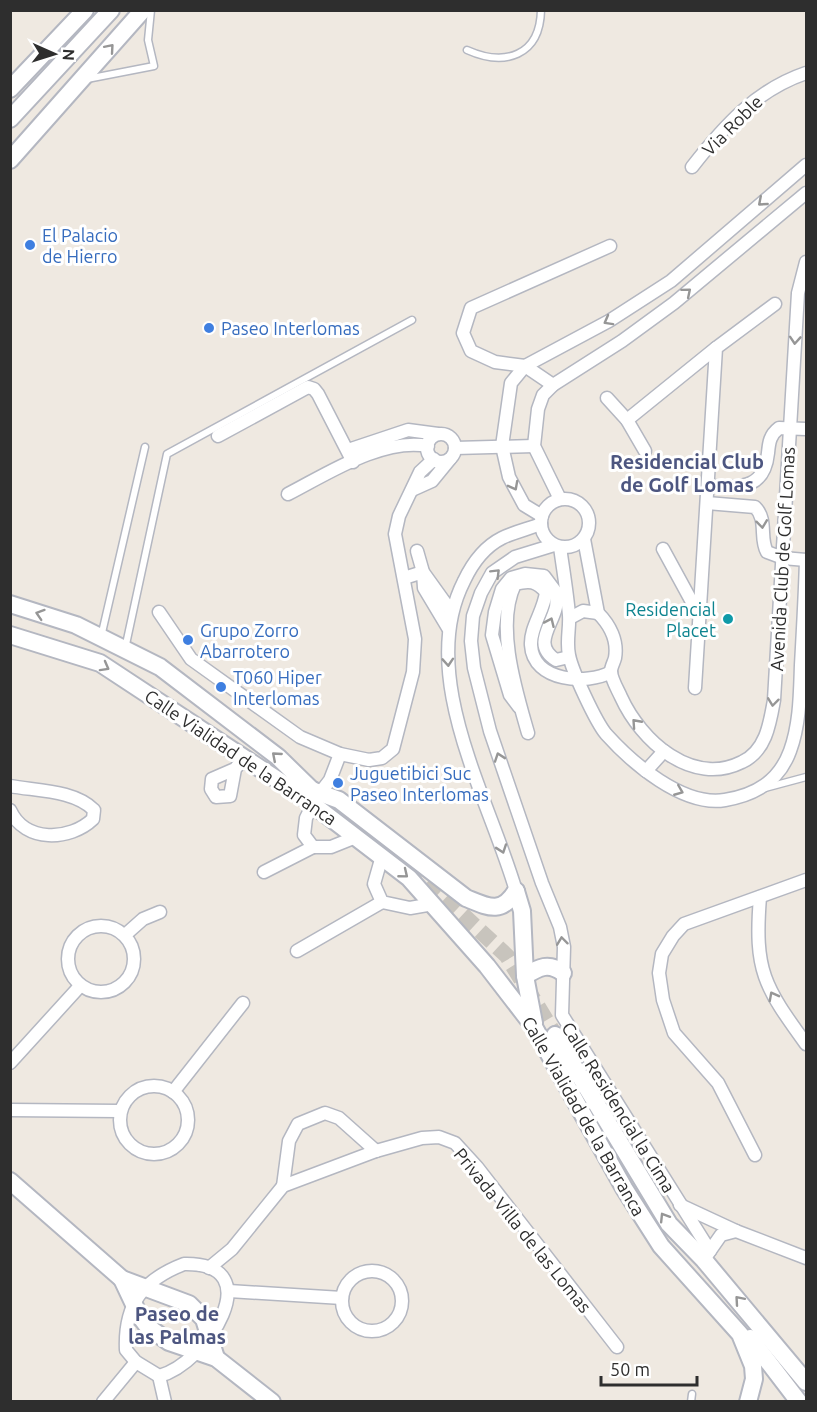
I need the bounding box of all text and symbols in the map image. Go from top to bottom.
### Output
north arrow [24,24,84,84]
one-way arrow [103,44,114,55]
text: N [60,48,78,61]
street label: Via Roble [698,91,766,159]
one-way arrow [758,195,768,206]
place label: El Palacio de Hierro [42,225,118,266]
marker: El Palacio de Hierro [23,238,37,252]
one-way arrow [680,289,691,300]
one-way arrow [603,314,614,325]
place label: Paseo Interlomas [221,318,360,338]
marker: Paseo Interlomas [202,321,216,335]
one-way arrow [788,336,801,345]
street label: Avenida Club de Golf Lomas [766,446,798,672]
district label: Residencial Club de Golf Lomas [610,450,764,496]
one-way arrow [507,480,518,490]
one-way arrow [755,519,768,529]
one-way arrow [488,569,499,580]
place label: Residencial Placet [625,599,716,640]
one-way arrow [35,608,46,621]
marker: Residencial Placet [721,612,735,626]
one-way arrow [542,617,554,628]
place label: Grupo Zorro Abarrotero [200,620,299,661]
marker: Grupo Zorro Abarrotero [181,633,195,647]
one-way arrow [441,658,454,667]
one-way arrow [99,660,109,671]
place label: T060 Hiper Interlomas [233,667,322,708]
marker: T060 Hiper Interlomas [214,680,228,694]
street label: Calle Vialidad de la Barranca [141,685,341,829]
one-way arrow [768,698,780,707]
one-way arrow [632,719,643,730]
one-way arrow [272,753,283,764]
one-way arrow [493,753,506,763]
place label: Juguetibici Suc Paseo Interlomas [350,763,489,804]
marker: Juguetibici Suc Paseo Interlomas [331,776,345,790]
one-way arrow [672,784,683,796]
one-way arrow [495,843,508,854]
one-way arrow [397,866,408,877]
one-way arrow [557,937,569,946]
one-way arrow [769,992,780,1003]
street label: Calle Vialidad de la Barranca [519,1013,649,1219]
street label: Calle Residencial la Cima [558,1018,680,1196]
street label: Privada Villa de las Lomas [450,1144,596,1316]
one-way arrow [660,1213,672,1223]
one-way arrow [735,1296,746,1307]
district label: Paseo de las Palmas [128,1302,226,1348]
scale bar [601,1349,697,1387]
text: 50 m [610,1359,650,1379]

